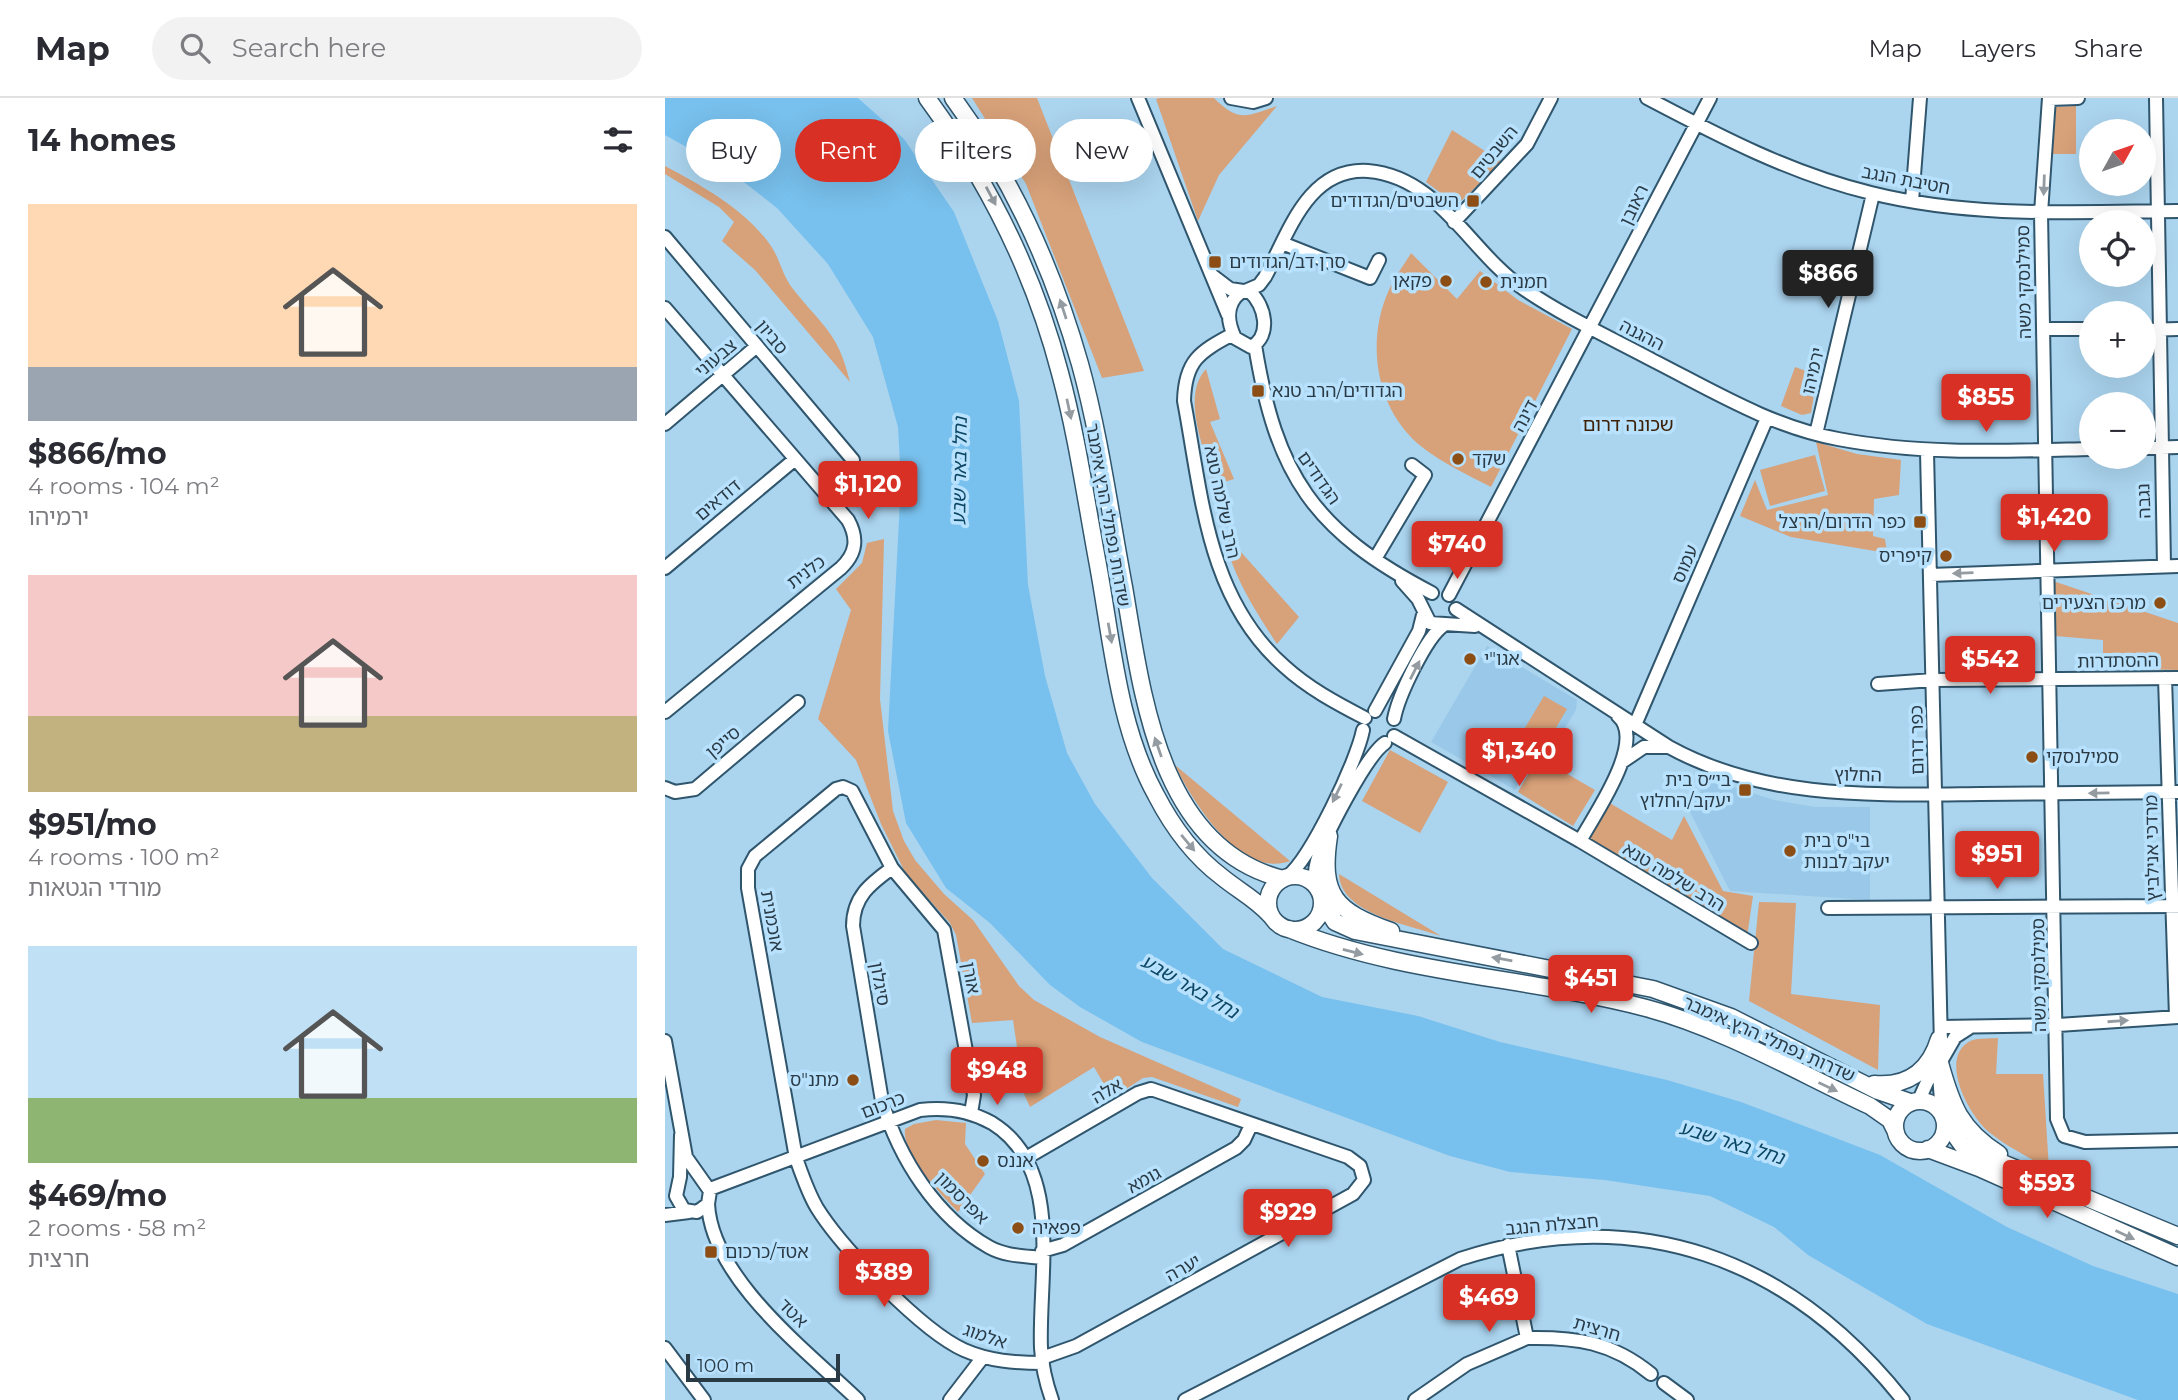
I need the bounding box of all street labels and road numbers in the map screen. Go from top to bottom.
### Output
street label: השבטים [1465,121,1523,183]
street label: חטיבת הנגב [1860,161,1952,199]
street label: ראובן [1615,181,1653,229]
street label: סמילנסקי משה [2012,225,2036,339]
street label: ההגנה [1616,314,1668,356]
street label: סביון [751,315,793,359]
street label: צבעוני [691,334,741,382]
street label: ירמיהו [1797,345,1829,397]
street label: דינה [1507,396,1543,436]
street label: שדרות נפתלי הרץ אימבר [1081,422,1135,608]
street label: הרב שלמה טנא [1199,443,1245,561]
street label: הגדודים [1293,447,1345,509]
street label: דודאים [691,474,746,525]
street label: נגבה [2132,483,2156,519]
street label: עמוס [1667,542,1703,586]
street label: כלנית [782,550,830,594]
street label: ההסתדרות [2077,649,2159,673]
street label: כפר דרום [1905,705,1929,775]
street label: סייפן [701,721,745,763]
street label: החלוץ [1834,764,1882,786]
street label: מרדכי אנילביץ [2140,794,2164,902]
street label: הרב שלמה טנא [1619,838,1729,916]
street label: אוכמנית [756,889,788,953]
street label: סמילנסקי משה [2027,918,2051,1032]
street label: סיגלון [865,960,895,1008]
street label: אורן [957,960,985,996]
street label: שדרות נפתלי הרץ אימבר [1680,991,1858,1087]
street label: אלה [1088,1073,1126,1109]
street label: כרכום [858,1087,908,1123]
street label: גומא [1123,1162,1165,1198]
street label: אפרסמון [931,1167,993,1229]
street label: חבצלת הנגב [1504,1210,1600,1240]
street label: יערה [1162,1249,1204,1287]
street label: אטד [774,1294,812,1332]
street label: חרצית [1571,1312,1623,1346]
street label: אלמוג [960,1318,1010,1354]

